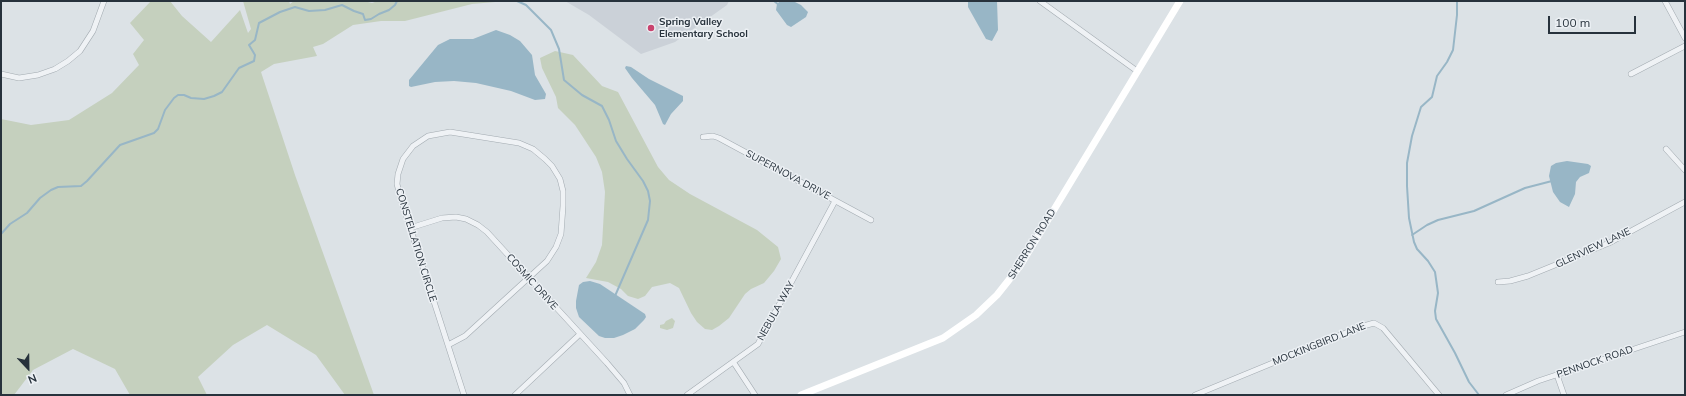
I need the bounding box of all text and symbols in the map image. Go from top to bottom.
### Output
scale bar [1550,8,1638,34]
text: 100 m [1555,15,1590,30]
place label: Spring Valley Elementary School [659,16,748,40]
marker: Spring Valley Elementary School [646,23,656,33]
street label: SUPERNOVA DRIVE [744,148,832,202]
street label: CONSTELLATION CIRCLE [393,187,439,303]
street label: SHERRON ROAD [1006,207,1058,281]
street label: GLENVIEW LANE [1554,225,1632,271]
street label: COSMIC DRIVE [504,252,560,312]
street label: NEBULA WAY [755,279,797,343]
street label: MOCKINGBIRD LANE [1271,320,1367,368]
street label: PENNOCK ROAD [1555,343,1635,381]
north arrow [8,348,48,388]
text: N [26,371,39,387]

